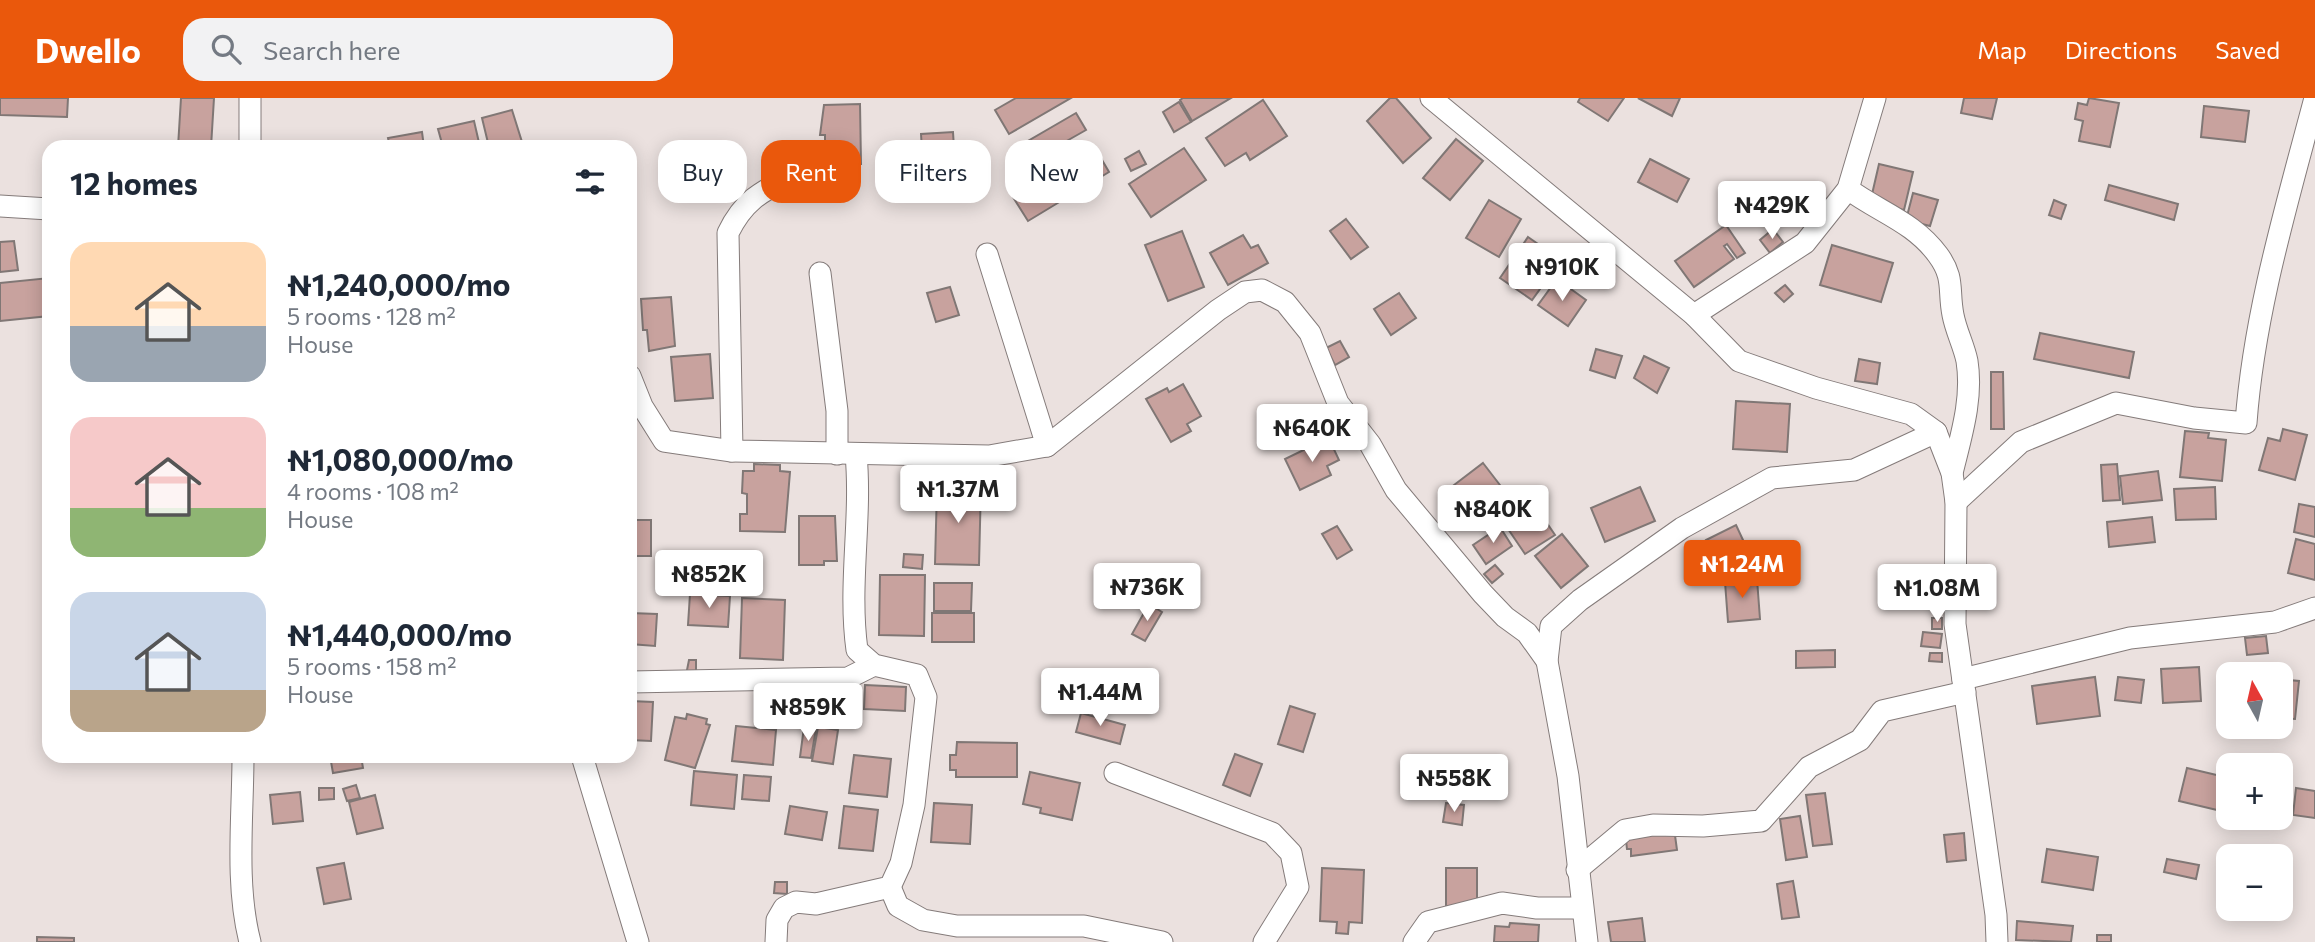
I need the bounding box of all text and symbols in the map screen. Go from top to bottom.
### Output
search box [183,18,673,81]
text: Dwello [35,29,141,70]
icon: search [207,30,245,68]
text: Search here [263,34,401,65]
text: Map [1977,35,2027,64]
text: Directions [2065,35,2177,64]
text: Saved [2215,35,2280,64]
chip: Buy [658,140,747,203]
chip: Rent [761,140,861,203]
chip: Filters [875,140,991,203]
chip: New [1005,140,1103,203]
icon: filters [571,163,609,201]
text: 12 homes [70,164,198,201]
pin: ₦429K [1723,181,1821,241]
text: ₦429K [1734,190,1810,218]
pin: ₦910K [1513,244,1611,303]
text: ₦910K [1525,252,1600,280]
text: ₦1,240,000/mo [287,265,511,302]
icon: home [126,270,210,354]
text: 5 rooms · 128 m² [287,302,456,330]
text: House [287,330,353,358]
pin: ₦640K [1263,404,1361,464]
text: ₦640K [1273,413,1351,441]
text: ₦1,080,000/mo [287,440,514,477]
icon: home [126,445,210,529]
pin: ₦1.37M [901,466,1015,525]
text: ₦1.37M [916,474,1000,502]
text: 4 rooms · 108 m² [287,477,459,505]
pin: ₦840K [1444,486,1542,545]
text: ₦840K [1454,494,1532,522]
text: House [287,505,353,533]
pin: ₦1.24M [1685,540,1799,600]
text: ₦1.24M [1700,549,1784,577]
pin: ₦852K [660,550,758,610]
text: ₦852K [671,559,747,587]
pin: ₦736K [1098,564,1196,623]
pin: ₦1.08M [1880,564,1994,624]
text: ₦736K [1109,572,1185,600]
text: ₦1.08M [1894,573,1980,601]
text: ₦1,440,000/mo [287,615,512,652]
icon: home [126,620,210,704]
text: 5 rooms · 158 m² [287,652,456,680]
north arrow [2216,662,2292,738]
map controls [2216,662,2293,921]
pin: ₦1.44M [1043,668,1157,728]
text: ₦1.44M [1057,677,1143,705]
text: House [287,680,353,708]
pin: ₦859K [759,684,857,743]
text: ₦859K [770,692,846,720]
button: + [2216,753,2293,830]
pin: ₦558K [1405,754,1503,814]
text: ₦558K [1416,763,1492,791]
button: − [2216,844,2293,921]

